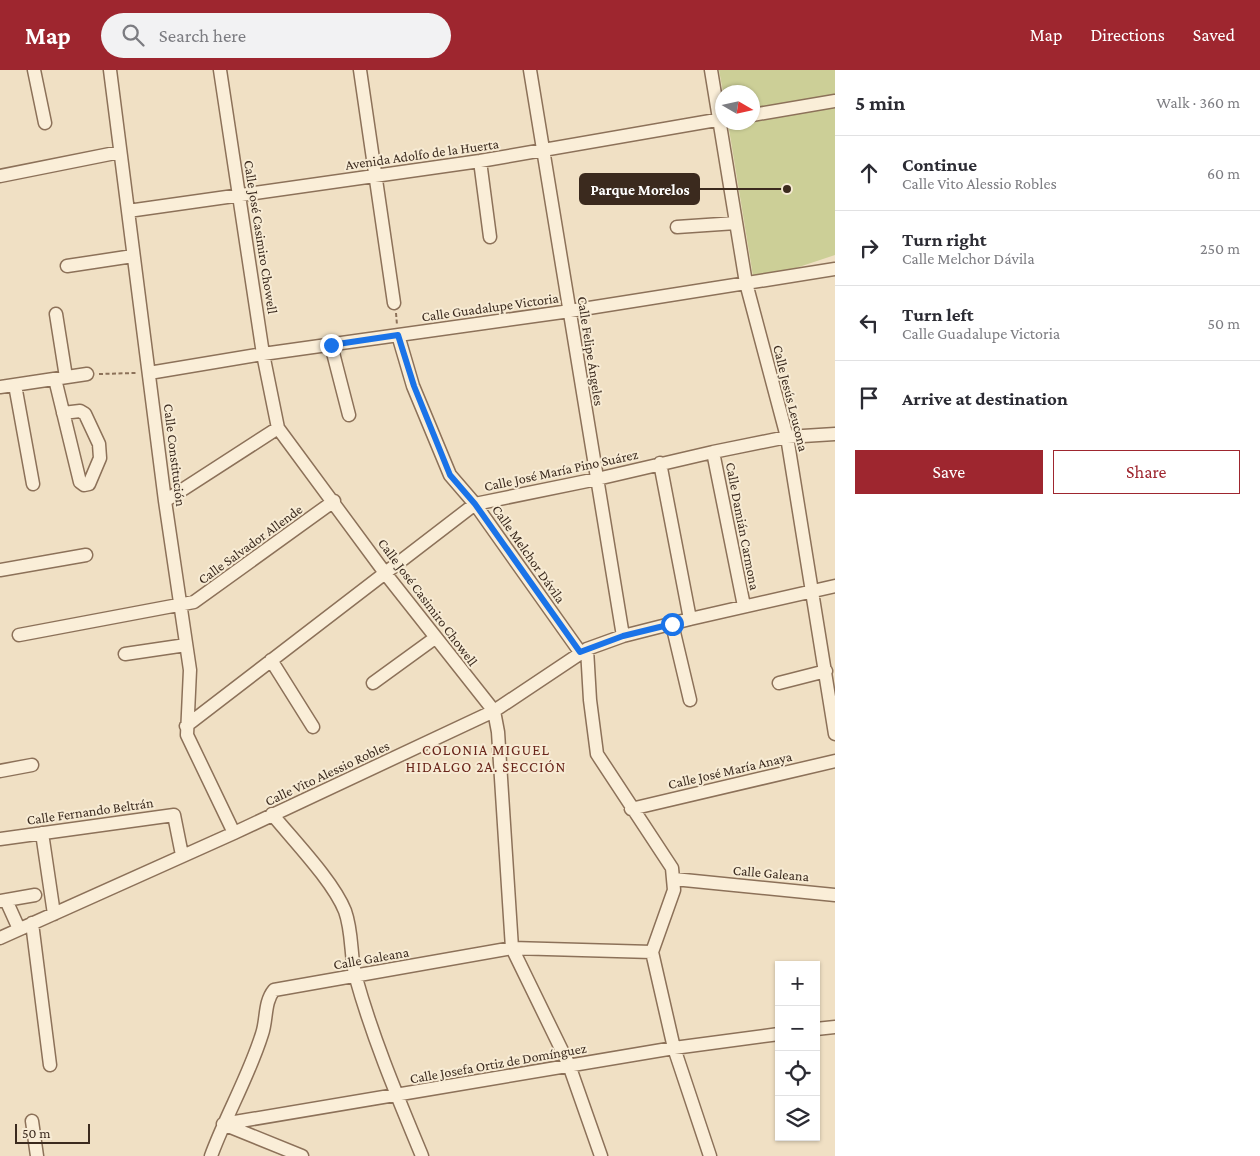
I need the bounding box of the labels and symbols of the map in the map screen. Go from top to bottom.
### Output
north arrow [715,85,760,130]
street label: Avenida Adolfo de la Huerta [344,135,500,173]
street label: Calle José Casimiro Chowell [241,159,281,315]
callout: Parque Morelos [580,174,699,204]
text: Parque Morelos [590,182,690,198]
street label: Calle Guadalupe Victoria [420,289,560,325]
street label: Calle Felipe Ángeles [574,295,608,407]
route end [320,334,343,357]
street label: Calle Jesús Leucona [770,343,812,454]
street label: Calle Constitución [161,403,189,508]
street label: Calle José María Pino Suárez [483,446,640,494]
street label: Calle Damián Carmona [723,461,763,592]
street label: Calle Salvador Allende [195,501,305,587]
street label: Calle Melchor Dávila [489,502,569,607]
street label: Calle José Casimiro Chowell [375,535,481,669]
route start [661,613,684,636]
street label: Calle Vito Alessio Robles [262,737,392,809]
district label: COLONIA MIGUEL HIDALGO 2A. SECCIÓN [406,742,566,775]
street label: Calle José María Anaya [666,748,794,792]
street label: Calle Fernando Beltrán [26,794,155,828]
street label: Calle Galeana [732,862,810,884]
street label: Calle Galeana [332,943,411,973]
street label: Calle Josefa Ortiz de Domínguez [408,1040,588,1086]
scale bar [15,1121,90,1144]

